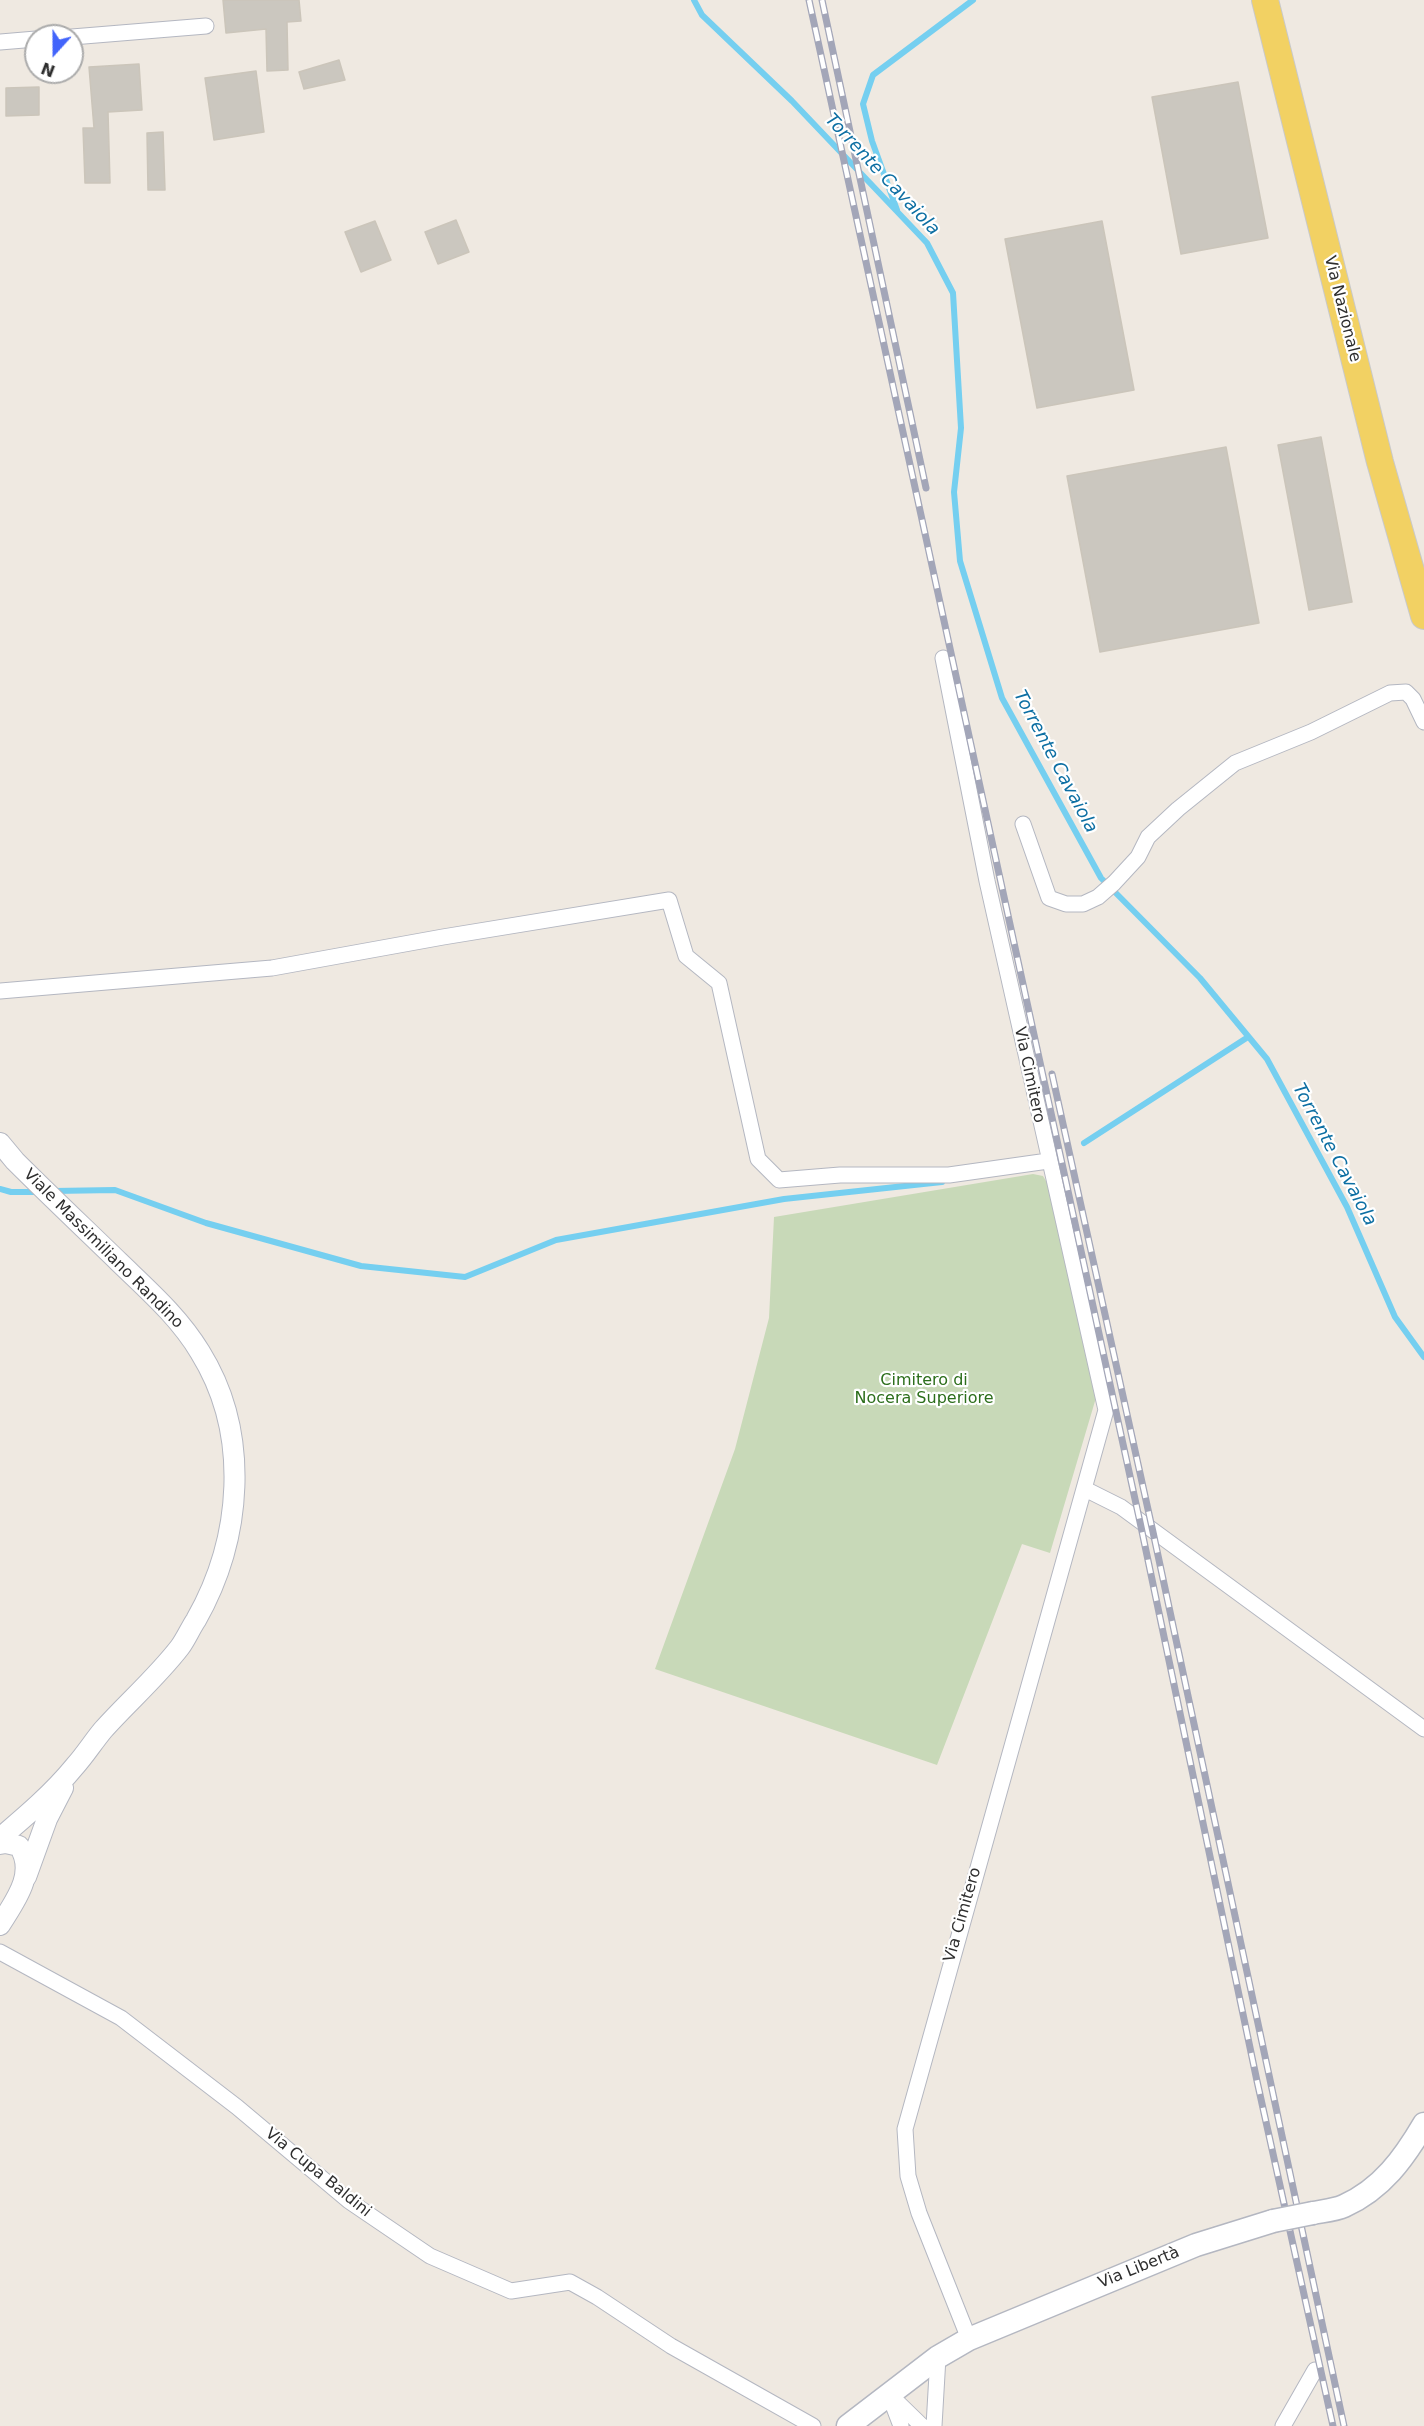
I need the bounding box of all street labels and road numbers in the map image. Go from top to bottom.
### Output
street label: Via Nazionale [1320,254,1364,364]
street label: Via Cimitero [1009,1025,1049,1125]
street label: Viale Massimiliano Randino [19,1165,187,1333]
street label: Via Cimitero [940,1865,986,1965]
street label: Via Cupa Baldini [261,2124,375,2222]
street label: Via Libertà [1096,2243,1182,2293]

